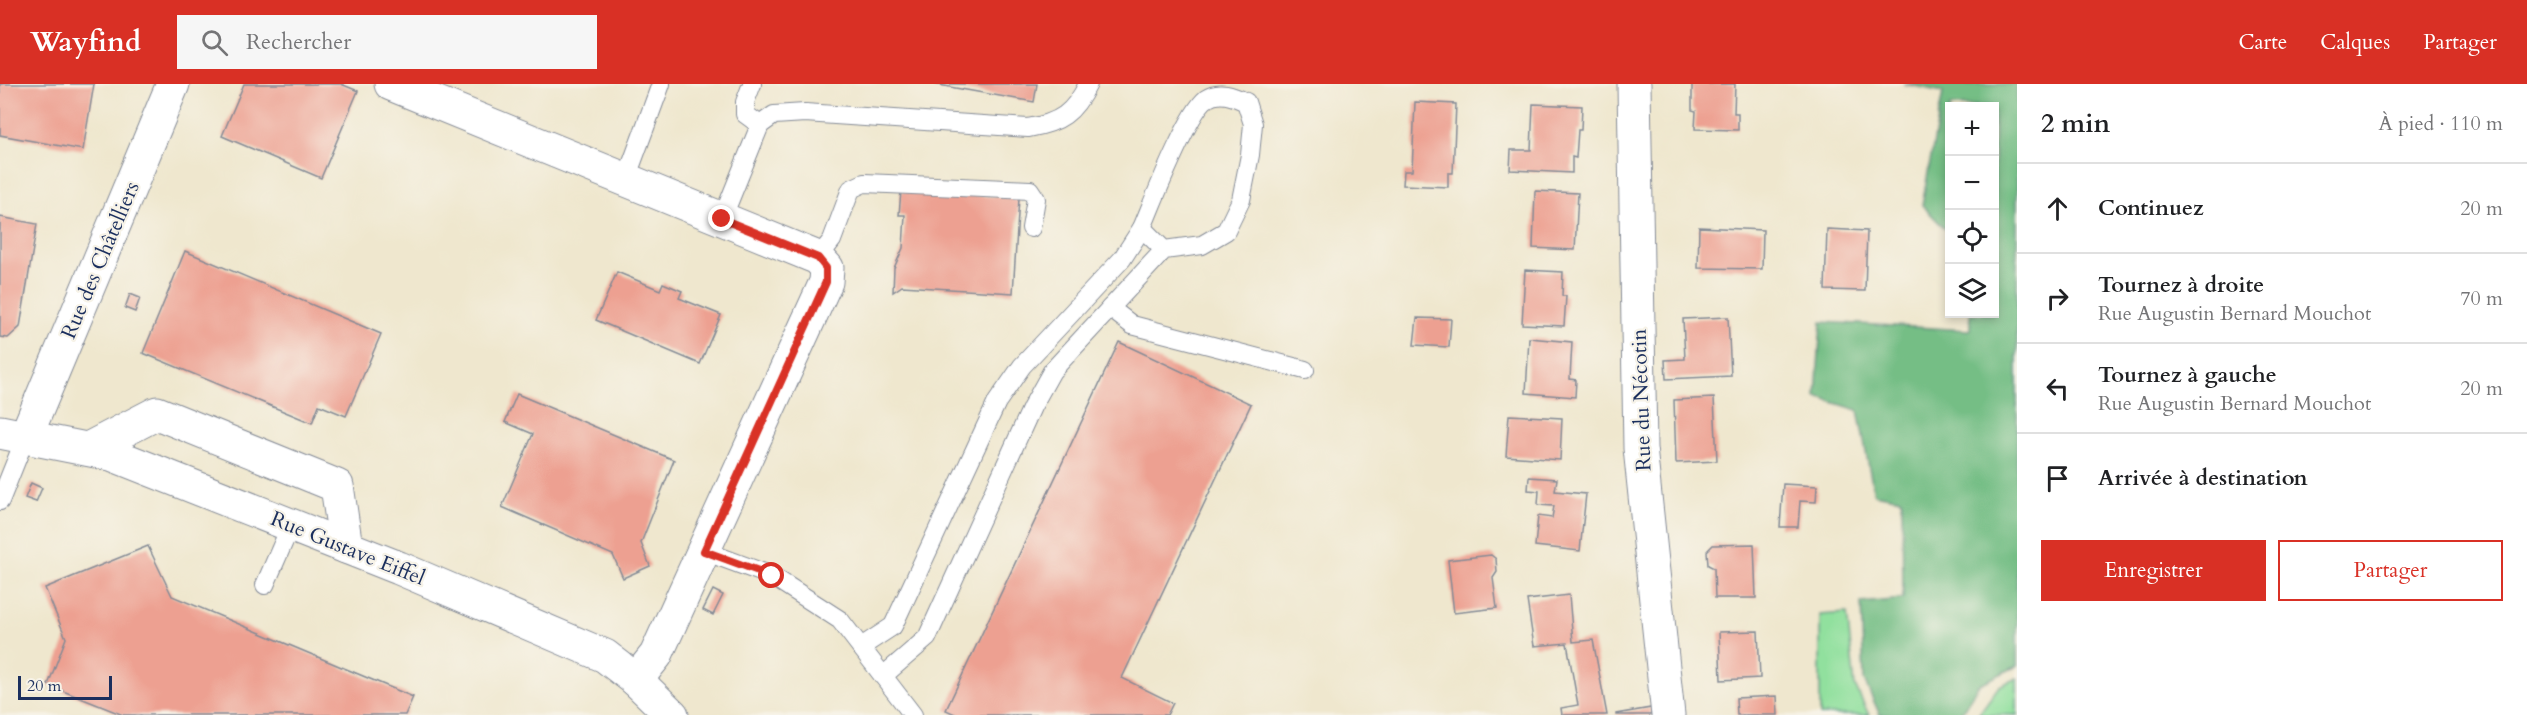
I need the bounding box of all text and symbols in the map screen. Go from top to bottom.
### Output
search box [177,15,597,69]
text: Wayfind [30,23,141,61]
icon: search [198,26,231,59]
text: Rechercher [246,27,351,57]
text: Carte [2238,28,2287,57]
text: Calques [2320,28,2390,57]
text: Partager [2423,28,2497,57]
map controls [1945,102,1999,318]
button: + [1945,102,1999,156]
text: 2 min [2041,106,2110,141]
text: À pied · 110 m [2379,110,2503,137]
button: − [1945,156,1999,210]
street label: Rue des Châtelliers [54,177,147,343]
icon: ahead [2041,192,2074,225]
text: Continuez [2098,193,2204,223]
text: 20 m [2460,195,2503,222]
route end [708,205,734,231]
button: locate [1945,210,1999,264]
button: layers [1945,264,1999,318]
text: Tournez à droite [2098,270,2264,300]
icon: right [2041,282,2074,315]
text: 70 m [2460,285,2503,312]
text: Rue Augustin Bernard Mouchot [2098,300,2371,327]
street label: Rue du Nécotin [1625,328,1658,472]
text: Tournez à gauche [2098,360,2277,390]
icon: left [2041,372,2074,405]
text: 20 m [2460,375,2503,402]
text: Rue Augustin Bernard Mouchot [2098,390,2371,417]
icon: arrive [2041,462,2074,495]
text: Arrivée à destination [2098,463,2308,493]
street label: Rue Gustave Eiffel [266,504,429,593]
button: Enregistrer [2041,540,2266,601]
button: Partager [2278,540,2503,601]
route start [758,562,784,588]
scale bar [18,673,112,700]
text: 20 m [27,675,61,697]

